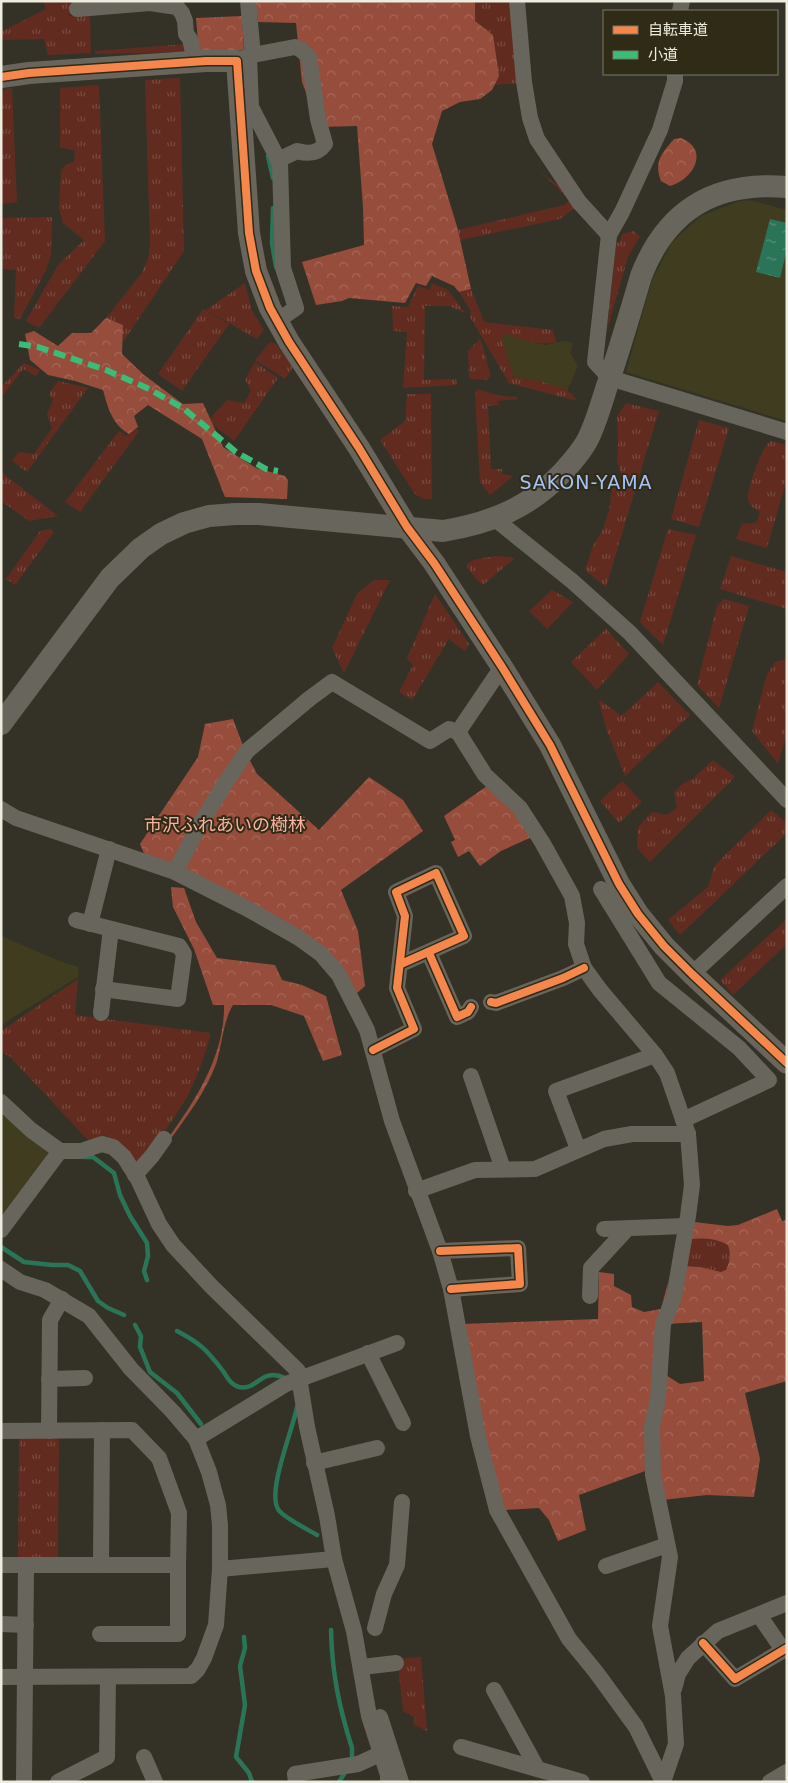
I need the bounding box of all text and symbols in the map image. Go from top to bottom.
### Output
legend [603,10,778,75]
text: 自転車道 [648,21,708,39]
text: 小道 [648,46,678,64]
district label: SAKON-YAMA [519,471,653,493]
park label: 市沢ふれあいの樹林 [144,814,306,835]

